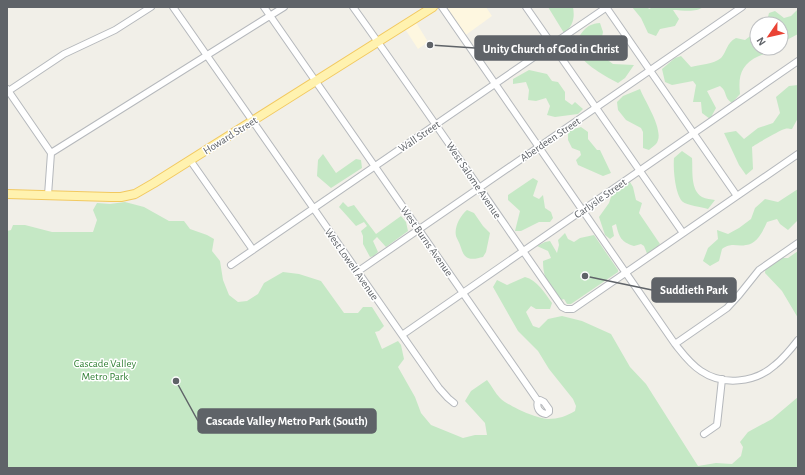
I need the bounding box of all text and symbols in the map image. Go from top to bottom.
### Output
north arrow [749,16,789,56]
text: N [754,35,768,48]
callout: Unity Church of God in Christ [475,36,627,60]
text: Unity Church of God in Christ [483,43,619,56]
street label: Howard Street [201,114,260,156]
street label: Aberdeen Street [518,115,583,164]
street label: Wall Street [397,118,442,154]
street label: West Salome Avenue [444,140,503,221]
street label: Carlysle Street [572,176,629,220]
street label: West Burns Avenue [398,204,455,278]
street label: West Lowell Avenue [323,226,381,302]
callout: Suddieth Park [652,278,736,302]
text: Suddieth Park [660,284,728,296]
park label: Cascade Valley Metro Park [74,358,137,382]
callout: Cascade Valley Metro Park (South) [198,409,376,433]
text: Cascade Valley Metro Park (South) [206,415,368,428]

